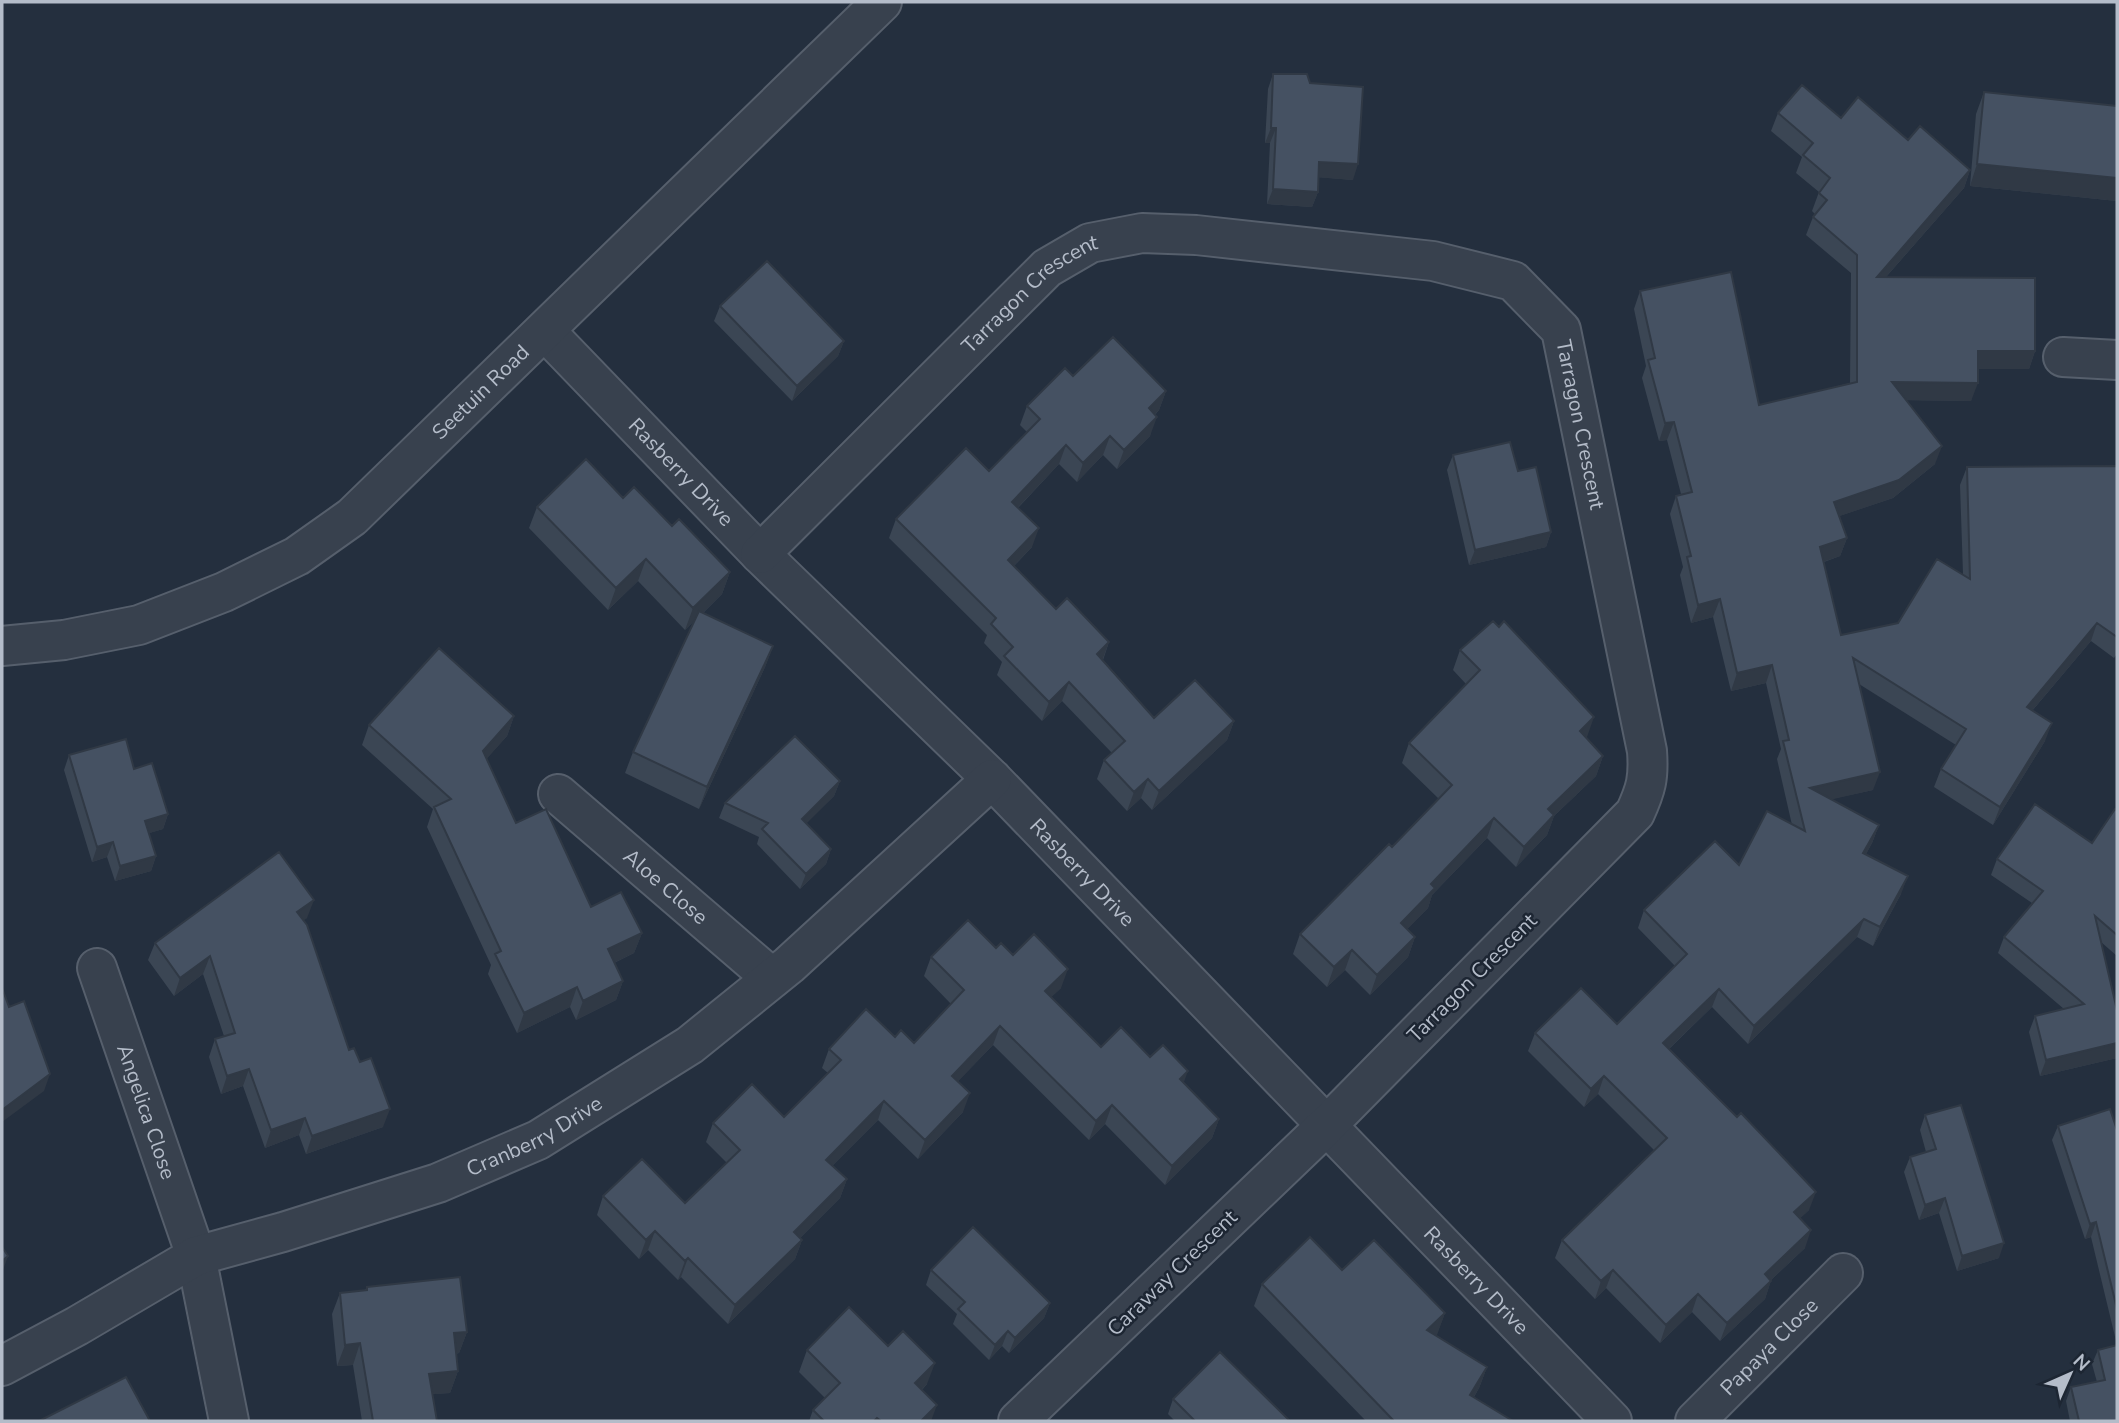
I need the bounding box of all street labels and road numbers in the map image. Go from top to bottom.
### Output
street label: Tarragon Crescent [955,228,1100,359]
street label: Tarragon Crescent [1549,337,1611,513]
street label: Seetuin Road [426,338,535,446]
street label: Rasberry Drive [622,412,740,532]
street label: Rasberry Drive [1023,812,1141,933]
street label: Aloe Close [618,842,714,931]
street label: Tarragon Crescent [1401,907,1543,1049]
street label: Angelica Close [110,1040,183,1183]
street label: Cranberry Drive [462,1089,607,1183]
street label: Caraway Crescent [1101,1203,1244,1342]
street label: Rasberry Drive [1417,1220,1535,1341]
street label: Papaya Close [1714,1292,1824,1402]

